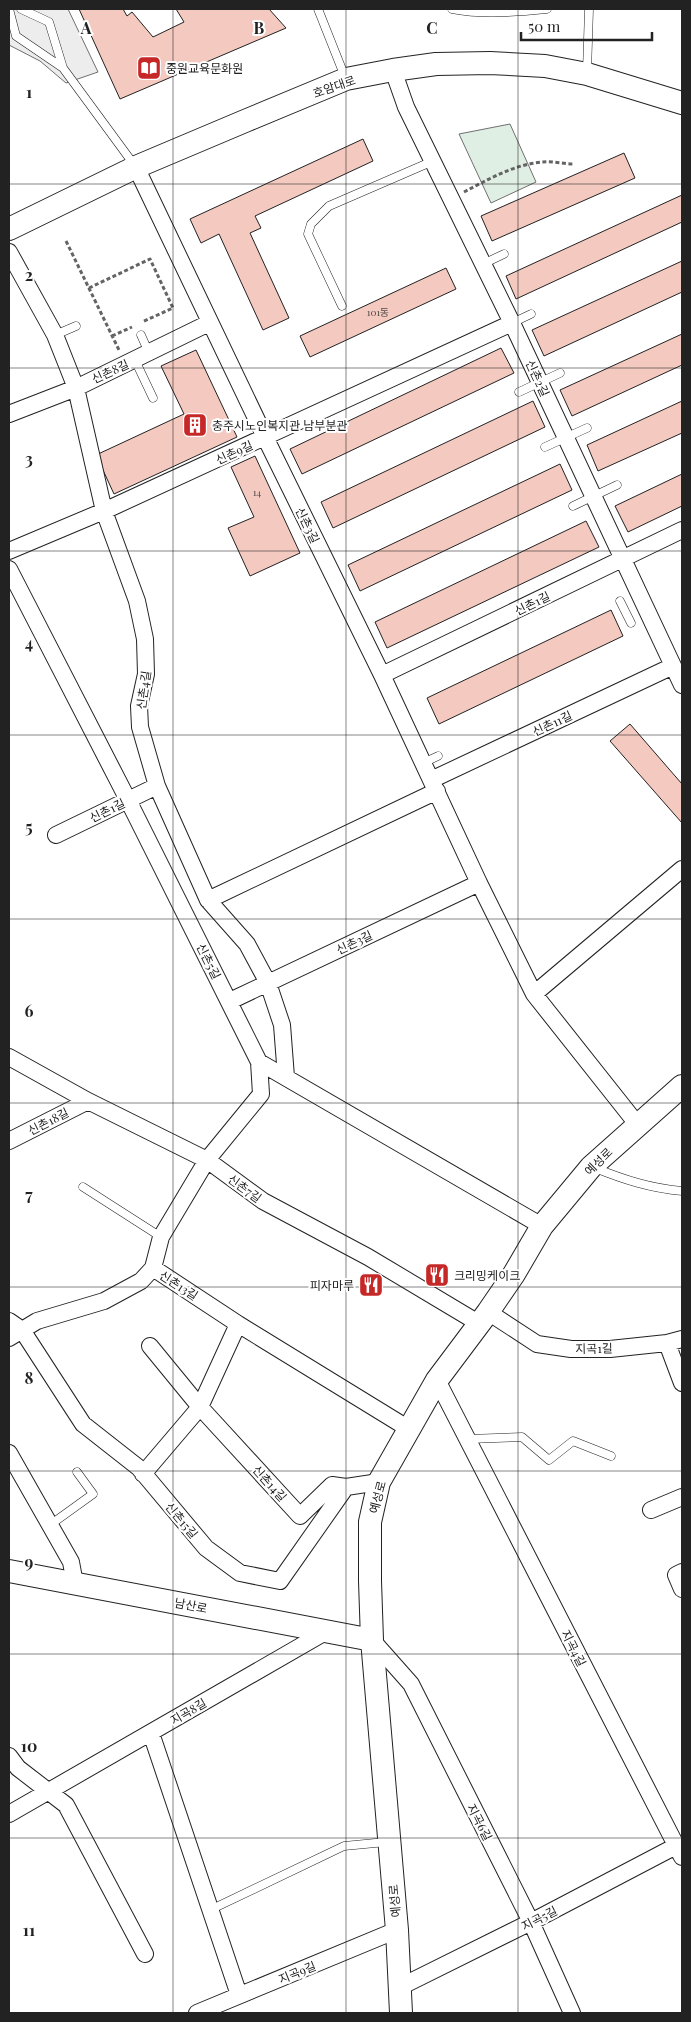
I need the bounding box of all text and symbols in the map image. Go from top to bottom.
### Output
scale bar [521,10,652,42]
text: 50 m [528,16,561,36]
text: A [80,17,92,38]
text: B [254,17,265,38]
text: C [426,17,438,38]
library icon: 중원교육문화원 [136,55,162,81]
place label: 중원교육문화원 [166,60,243,76]
street label: 호암대로 [311,71,357,101]
text: 1 [26,81,32,102]
text: 2 [25,264,33,285]
house number: 101동 [367,305,389,319]
street label: 신촌8길 [89,355,131,387]
street label: 신촌2길 [523,357,553,399]
building icon: 충주시노인복지관 남부분관 [182,412,208,438]
place label: 충주시노인복지관 남부분관 [212,417,347,433]
street label: 신촌9길 [213,436,255,468]
text: 3 [25,448,33,469]
house number: 14 [253,485,261,499]
street label: 신촌3길 [292,504,324,546]
street label: 신촌1길 [512,588,552,618]
text: 4 [25,632,33,653]
street label: 신촌4길 [132,670,154,710]
street label: 신촌11길 [530,707,574,739]
street label: 신촌1길 [87,795,127,825]
text: 5 [25,816,33,837]
street label: 신촌3길 [333,927,375,957]
street label: 신촌5길 [193,940,225,982]
text: 6 [25,1000,34,1021]
street label: 신촌18길 [25,1104,71,1138]
street label: 예성로 [581,1144,615,1178]
street label: 신촌7길 [225,1170,265,1206]
text: 7 [25,1184,33,1205]
restaurant icon: 크리밍케이크 [424,1262,450,1288]
street label: 신촌13길 [157,1267,201,1303]
place label: 크리밍케이크 [454,1267,520,1283]
restaurant icon: 피자마루 [358,1272,384,1298]
place label: 피자마루 [310,1277,354,1293]
street label: 지곡1길 [575,1340,613,1356]
text: 8 [25,1367,34,1388]
street label: 신촌14길 [250,1461,290,1505]
street label: 예성로 [365,1479,389,1515]
street label: 신촌15길 [162,1499,202,1541]
text: 9 [25,1551,34,1572]
street label: 남산로 [173,1594,209,1616]
street label: 지곡4길 [558,1627,590,1669]
street label: 지곡8길 [167,1694,209,1728]
text: 10 [21,1735,37,1756]
street label: 지곡6길 [464,1801,496,1843]
street label: 예성로 [385,1884,403,1918]
street label: 지곡5길 [518,1902,560,1934]
text: 11 [23,1919,35,1940]
street label: 지곡9길 [276,1957,318,1987]

